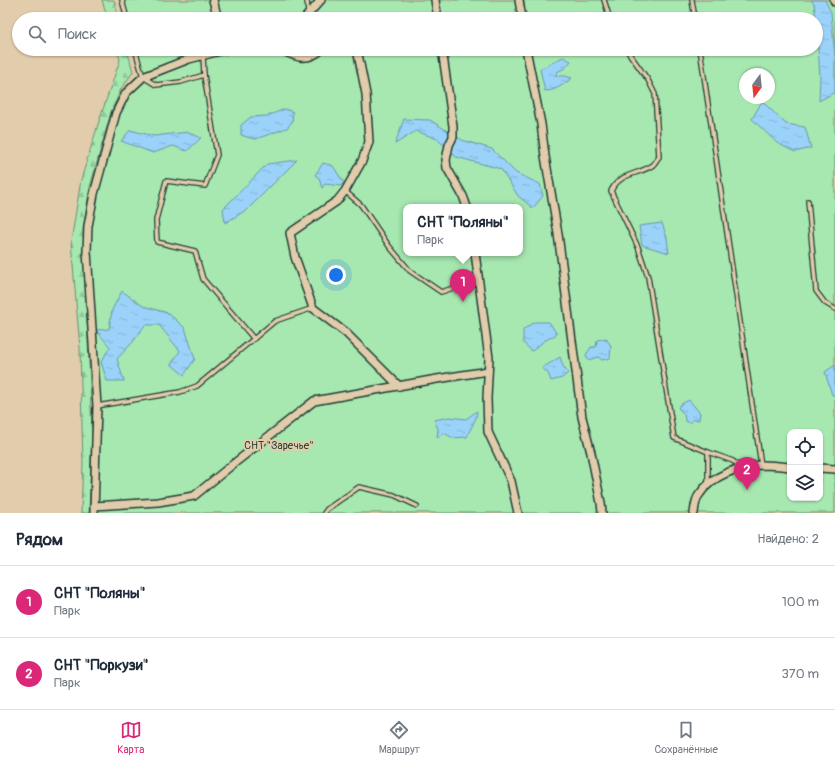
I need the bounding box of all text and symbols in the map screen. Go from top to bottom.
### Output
search box [12,12,823,56]
icon: search [26,23,48,45]
text: Поиск [58,25,97,44]
north arrow [739,68,775,104]
popup [403,204,523,256]
text: СНТ "Поляны" [417,213,509,232]
text: Парк [417,232,444,248]
your location [326,265,346,285]
pin: 1 [450,269,476,302]
map controls [787,429,823,501]
button: locate [787,429,823,465]
park label: СНТ "Заречье" [244,439,314,452]
pin: 2 [734,457,760,490]
button: layers [787,465,823,501]
text: Рядом [16,529,63,550]
text: Найдено: 2 [757,531,819,547]
text: СНТ "Поляны" [54,584,146,603]
text: 1 [26,594,32,610]
text: 100 m [782,594,819,610]
text: Парк [54,603,81,619]
text: СНТ "Поркузи" [54,656,149,675]
text: 2 [25,666,33,682]
text: 370 m [782,666,819,682]
text: Парк [54,675,81,691]
tab: Карта [117,719,144,756]
tab: Маршрут [379,719,420,756]
tab: Сохранённые [654,719,718,756]

